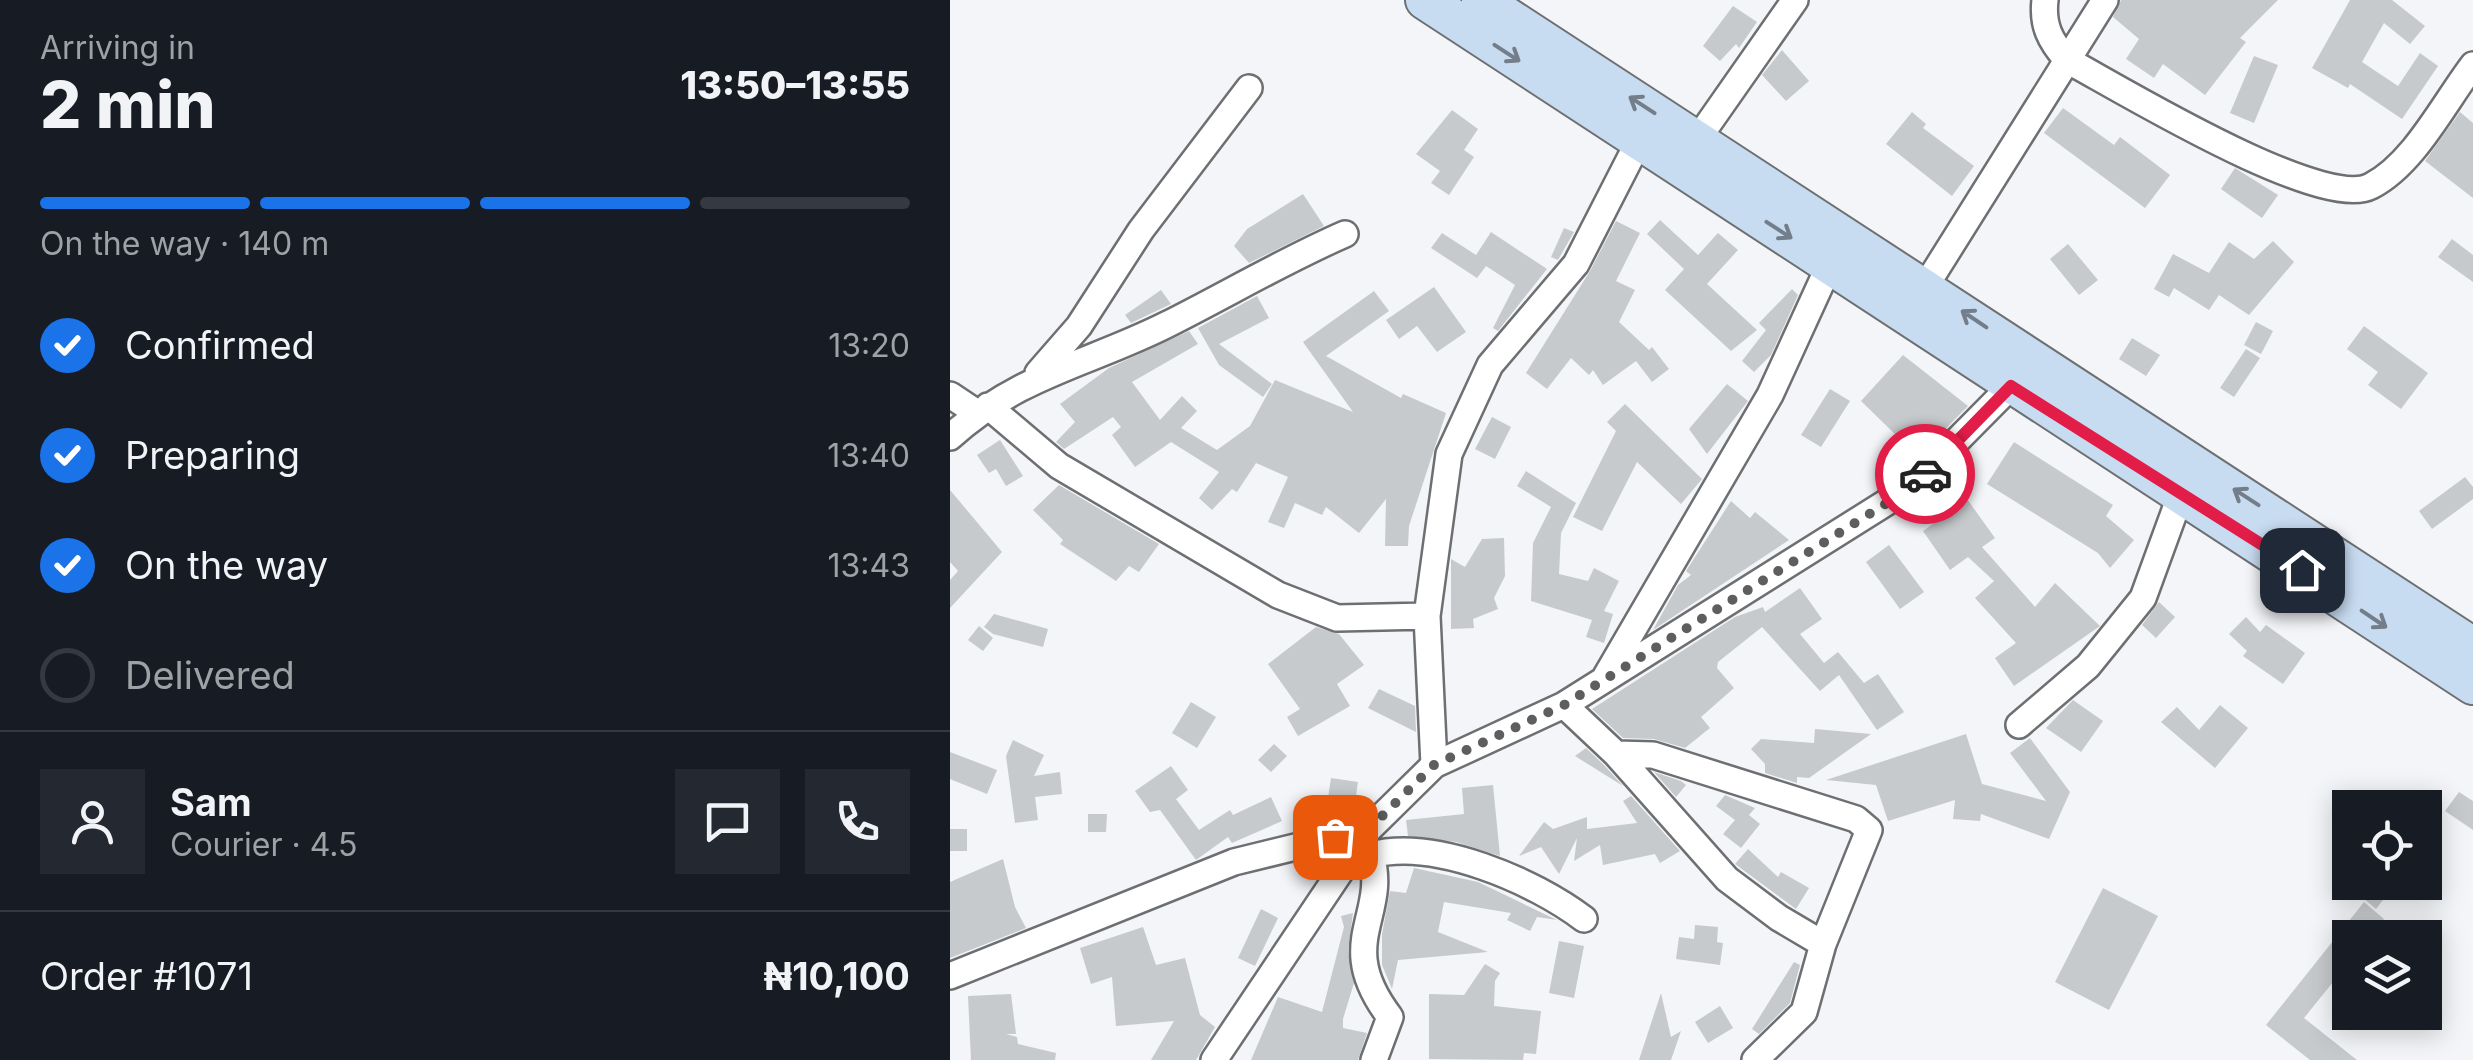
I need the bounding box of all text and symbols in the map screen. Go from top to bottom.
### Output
text: Arriving in [40,28,195,67]
one-way arrow [1492,42,1521,63]
text: 13:50–13:55 [680,62,910,108]
text: 2 min [40,65,216,144]
one-way arrow [1628,94,1657,115]
one-way arrow [1765,220,1793,241]
text: On the way · 140 m [40,224,329,263]
one-way arrow [1960,309,1988,330]
icon: check [40,318,95,373]
text: Confirmed [125,322,315,368]
text: 13:20 [828,326,910,365]
courier [1875,424,1975,524]
icon: check [40,428,95,483]
text: Preparing [125,432,300,478]
text: 13:40 [827,436,910,475]
icon: car [1898,447,1953,502]
one-way arrow [2232,487,2260,508]
pin [2260,528,2345,613]
icon: check [40,538,95,593]
text: On the way [125,542,328,588]
icon: home [2275,543,2330,598]
text: 13:43 [828,546,910,585]
one-way arrow [2359,608,2387,629]
text: Delivered [125,652,295,698]
button: person [40,769,145,874]
button: chat [675,769,780,874]
button: phone [805,769,910,874]
text: Sam [170,779,252,825]
map controls [2332,790,2442,1030]
button: locate [2332,790,2442,900]
pin [1293,795,1378,880]
icon: bag [1308,810,1363,865]
text: Courier · 4.5 [170,825,358,864]
button: layers [2332,920,2442,1030]
text: Order #1071 [40,953,253,999]
text: ₦10,100 [763,953,910,999]

